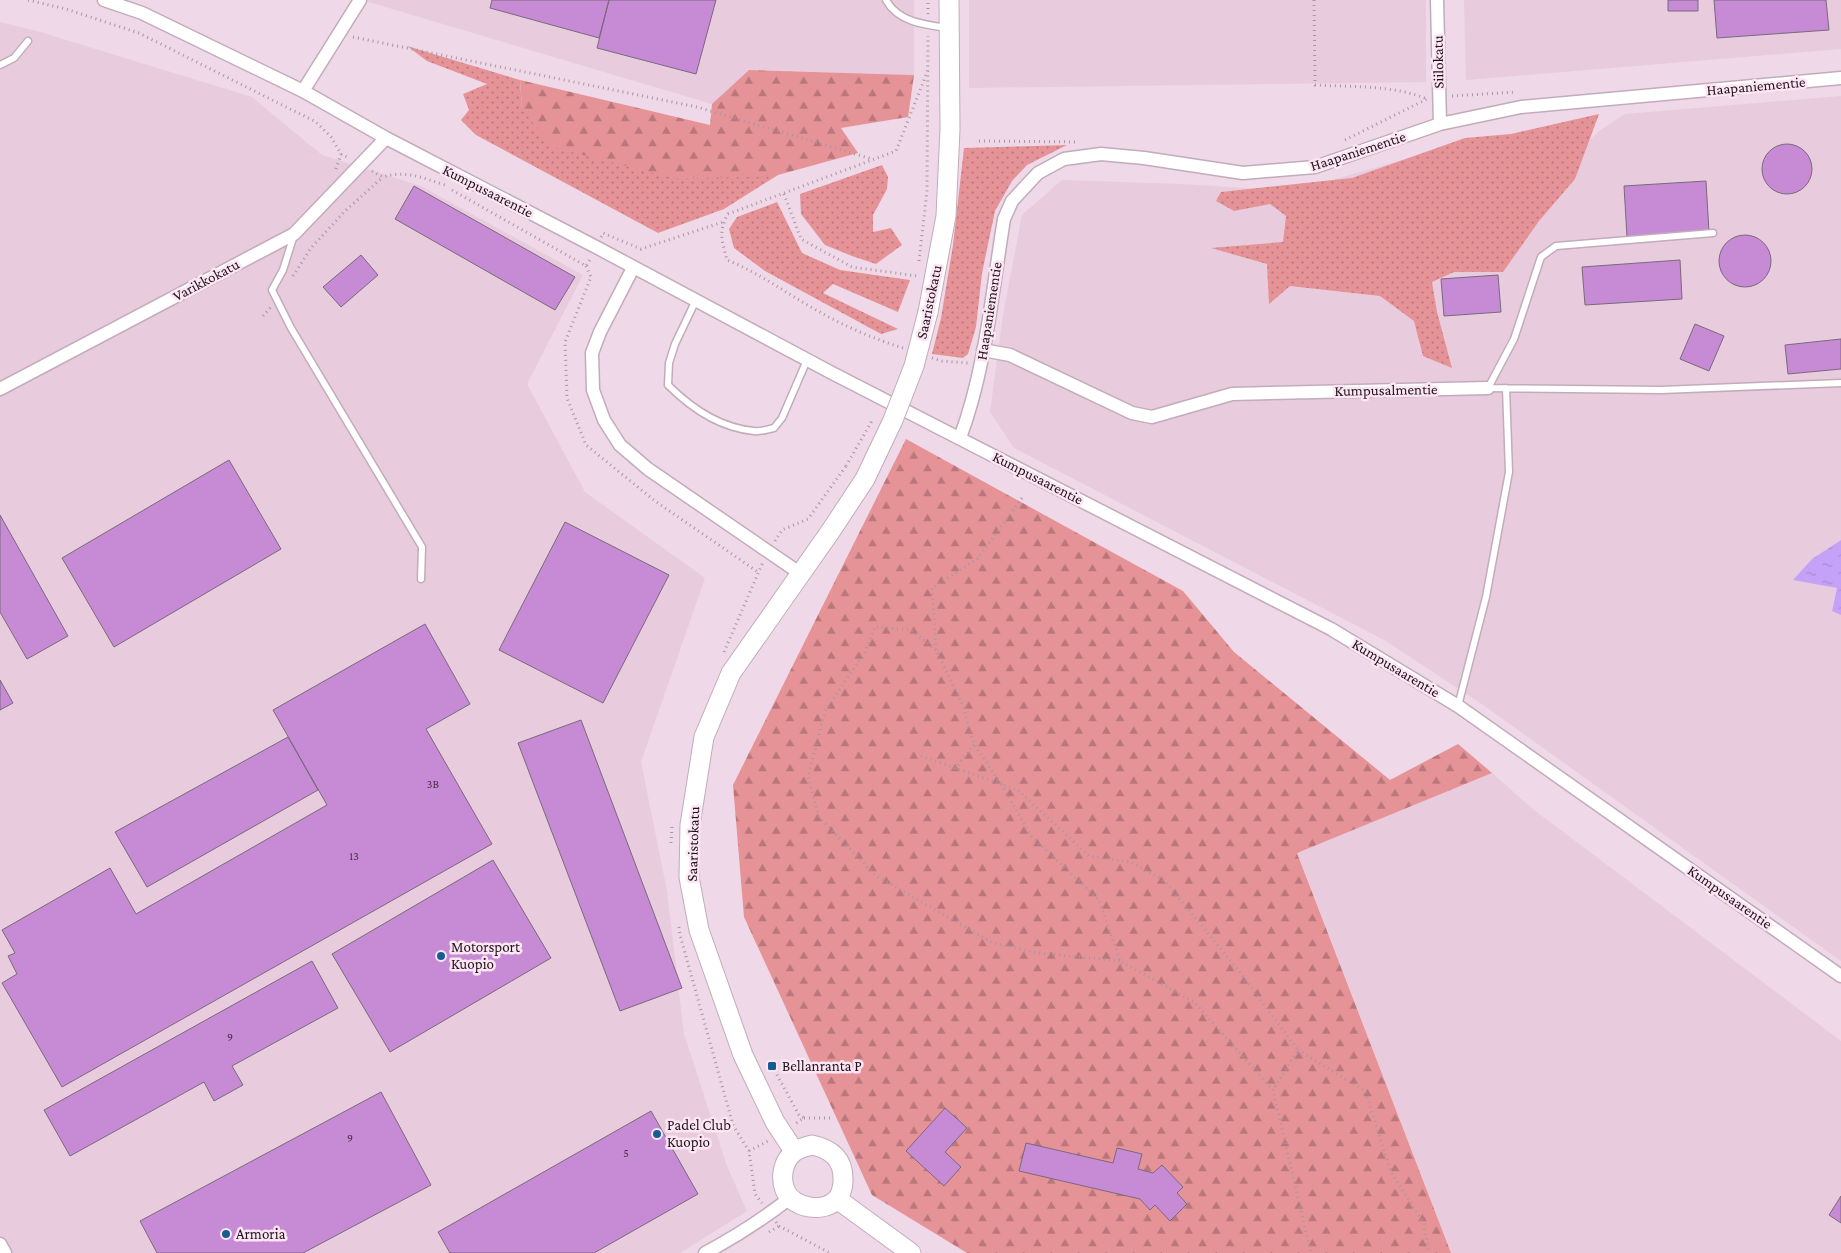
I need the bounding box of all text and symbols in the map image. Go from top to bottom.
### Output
street label: Siilokatu [1430,35,1446,89]
street label: Haapaniementie [1706,74,1807,99]
street label: Haapaniementie [1308,128,1408,175]
street label: Kumpusaarentie [440,161,536,222]
street label: Varikkokatu [170,256,242,304]
street label: Haapaniementie [973,260,1006,361]
street label: Saaristokatu [913,263,945,340]
street label: Kumpusalmentie [1334,381,1438,400]
street label: Kumpusaarentie [990,448,1086,509]
street label: Kumpusaarentie [1349,636,1443,701]
house number: 3B [427,777,440,791]
street label: Saaristokatu [684,806,702,882]
house number: 13 [349,849,359,863]
street label: Kumpusaarentie [1684,862,1776,933]
place label: Motorsport Kuopio [451,939,521,973]
marker: Motorsport Kuopio [435,950,447,962]
house number: 9 [227,1030,233,1044]
place label: Bellanranta P [782,1058,862,1074]
marker: Bellanranta P [766,1060,778,1072]
place label: Padel Club Kuopio [667,1117,731,1151]
marker: Padel Club Kuopio [651,1128,663,1140]
house number: 9 [347,1131,353,1145]
house number: 5 [623,1146,629,1160]
place label: Armoria [236,1226,286,1242]
marker: Armoria [220,1228,232,1240]

